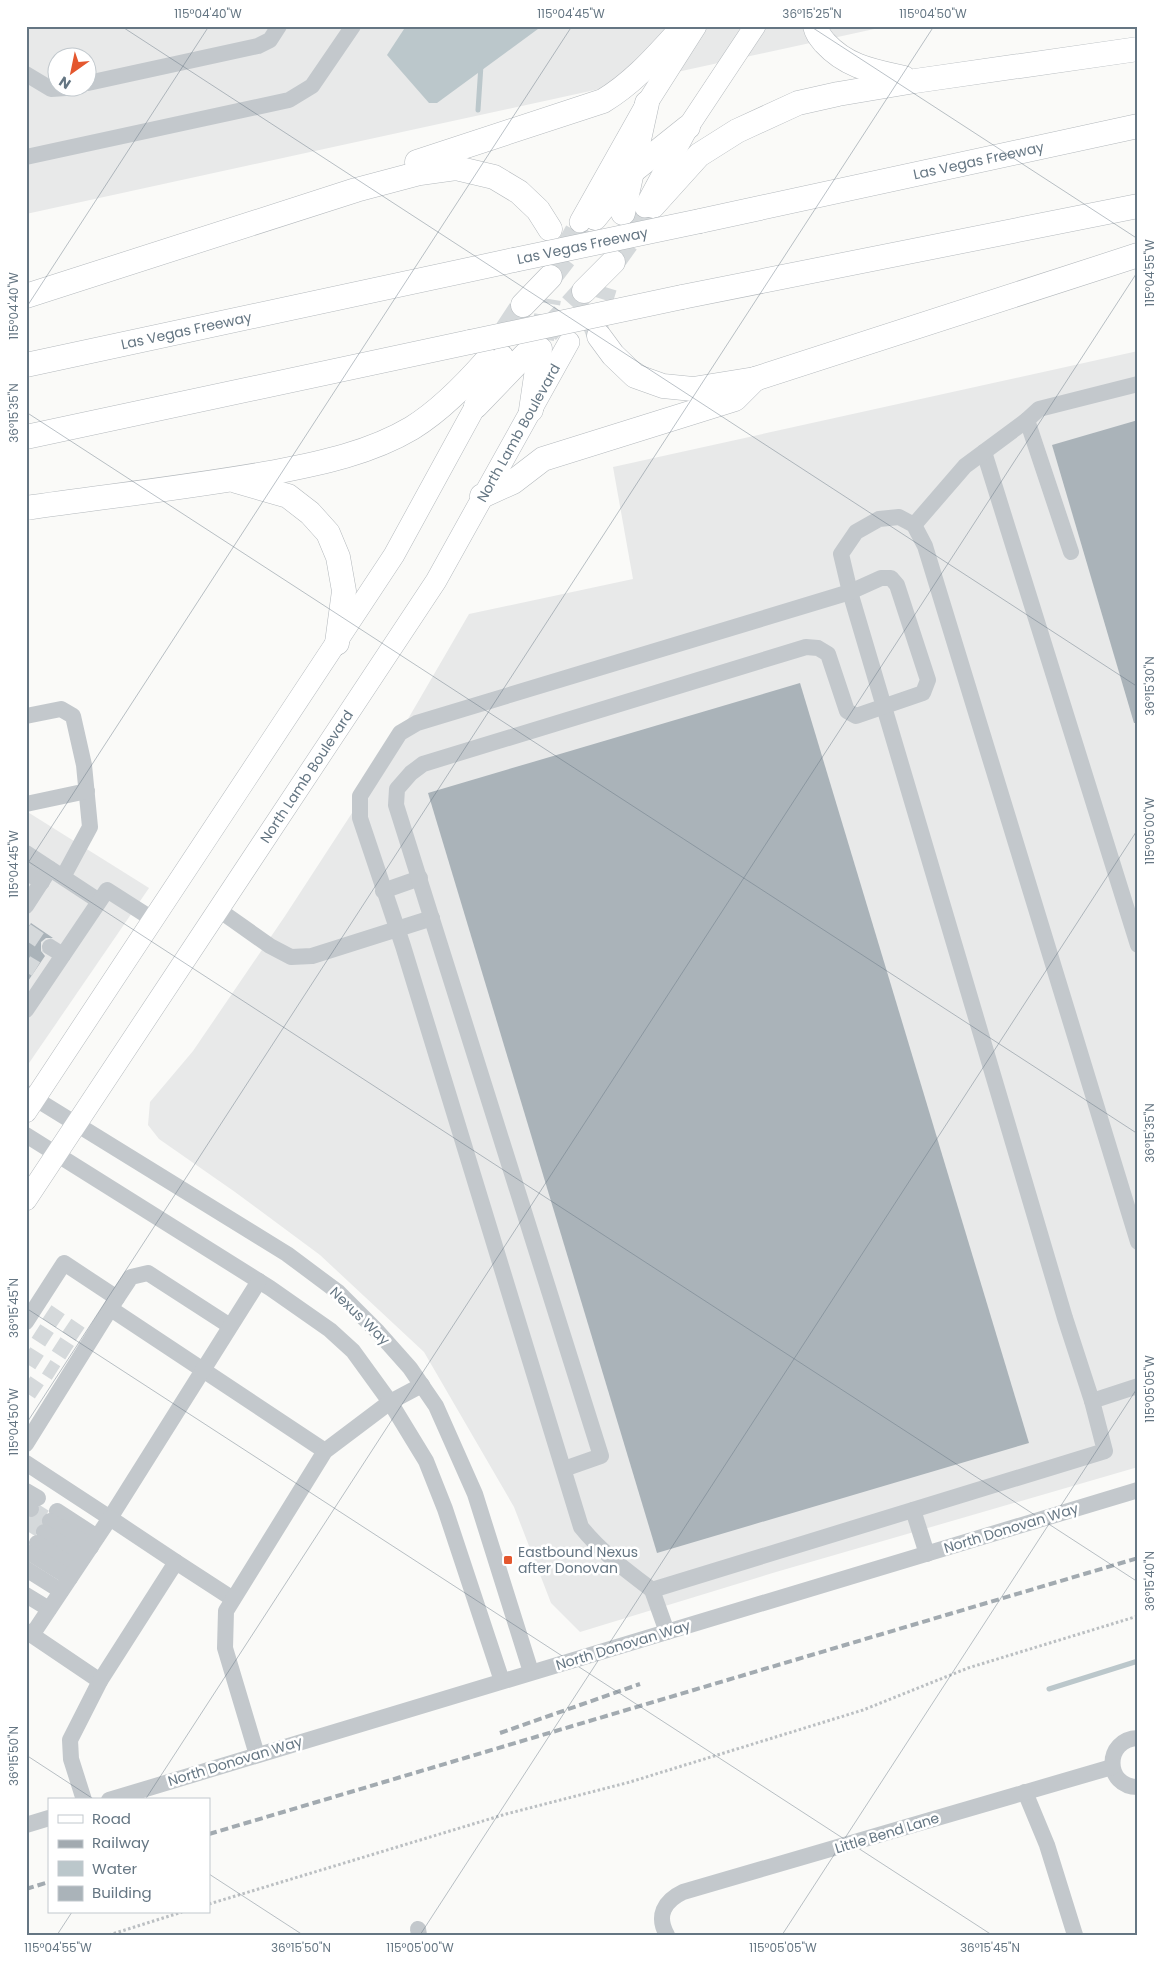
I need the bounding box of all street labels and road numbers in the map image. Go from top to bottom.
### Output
street label: Las Vegas Freeway [911,137,1046,184]
street label: Las Vegas Freeway [515,222,650,269]
street label: Las Vegas Freeway [119,307,254,354]
street label: North Lamb Boulevard [472,360,565,506]
street label: North Lamb Boulevard [255,706,358,847]
street label: Nexus Way [326,1282,394,1350]
street label: North Donovan Way [941,1498,1081,1558]
street label: North Donovan Way [553,1615,693,1675]
street label: North Donovan Way [165,1731,305,1791]
street label: Little Bend Lane [832,1808,942,1858]

